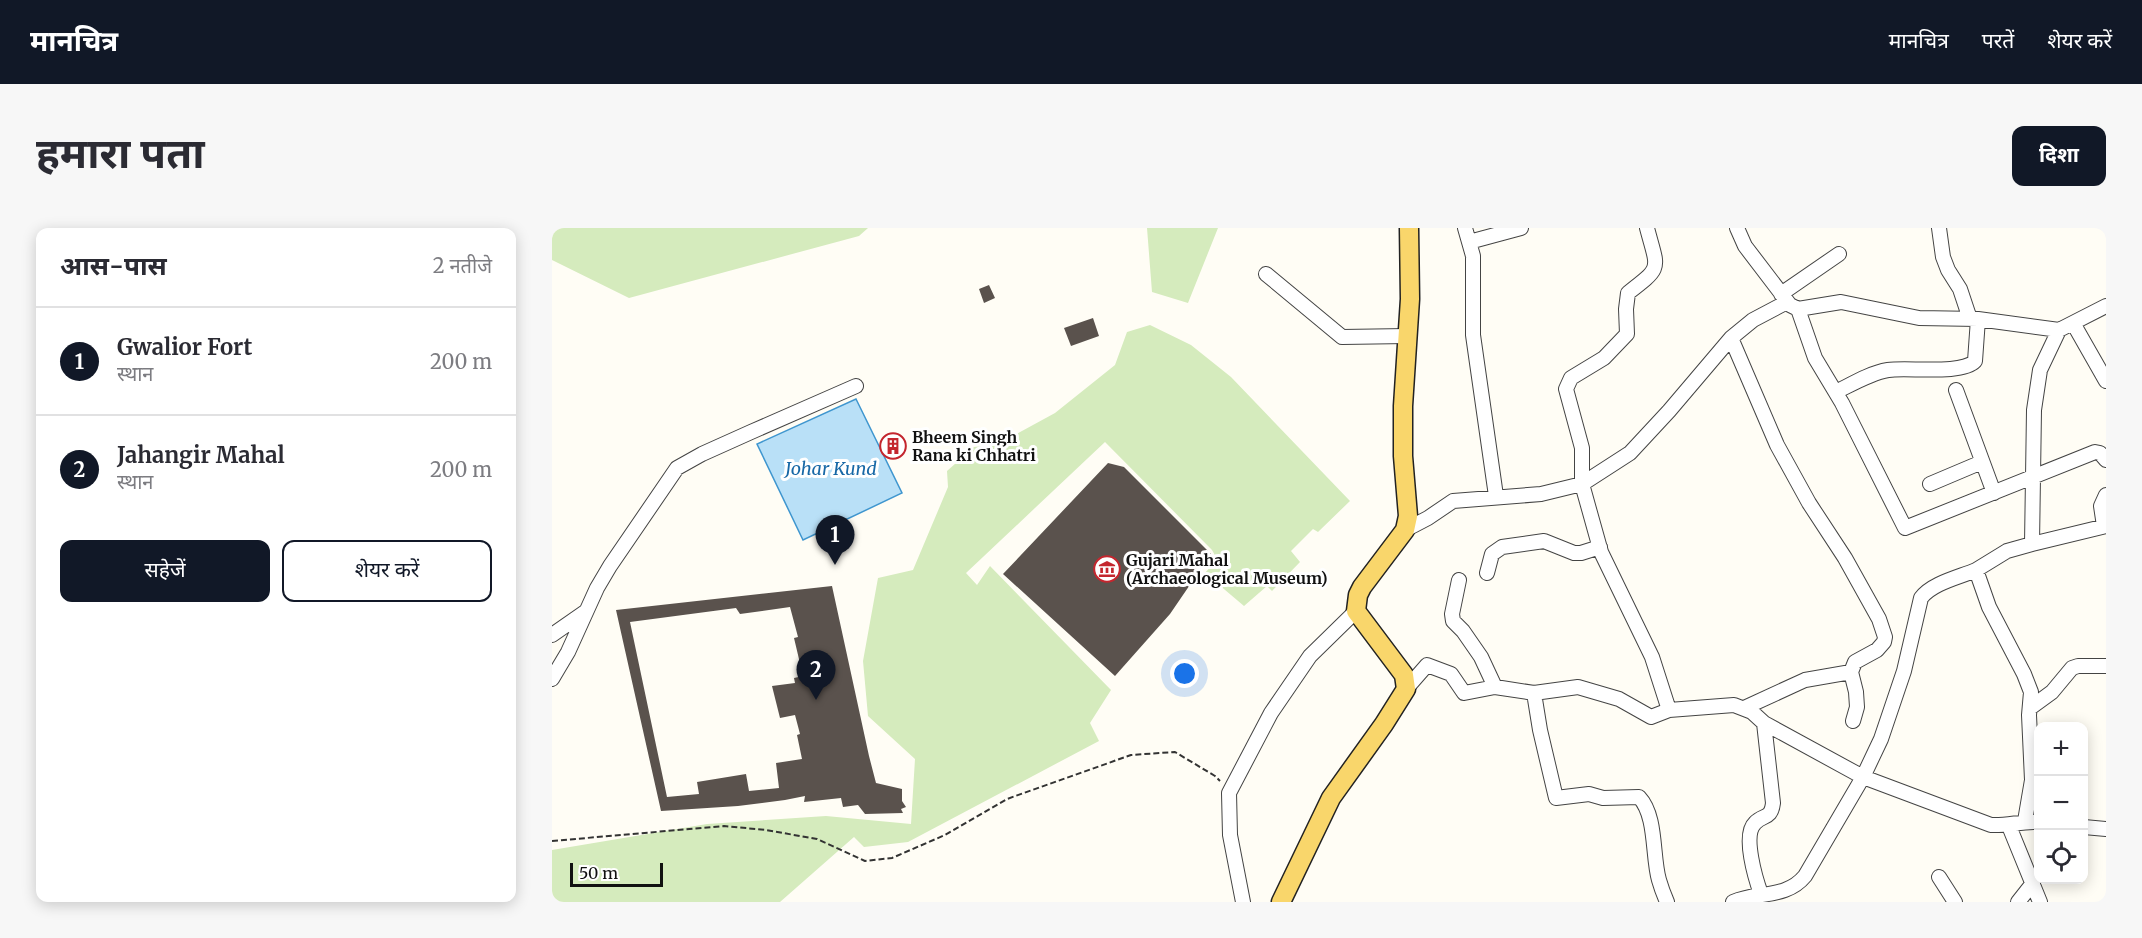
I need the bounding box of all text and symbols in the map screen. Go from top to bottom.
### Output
text: मानचित्र [30,23,118,59]
text: मानचित्र [1889,27,1949,54]
text: परतें [1982,27,2014,54]
text: शेयर करें [2047,27,2112,54]
button: दिशा [2012,126,2106,186]
text: हमारा पता [36,127,205,179]
text: आस-पास [60,249,167,282]
text: 2 नतीजे [433,253,492,278]
text: Gwalior Fort [117,333,252,361]
text: 1 [75,349,84,374]
text: 200 m [430,349,492,374]
text: स्थान [117,361,153,386]
place label: Bheem Singh Rana ki Chhatri [912,427,1036,465]
building icon: Bheem Singh Rana ki Chhatri [878,431,908,461]
text: Jahangir Mahal [117,441,285,469]
text: 2 [74,457,85,482]
text: 200 m [430,457,492,482]
water label: Johar Kund [783,457,877,480]
text: स्थान [117,469,153,494]
pin: 1 [816,516,854,565]
button: सहेजें [60,540,270,602]
button: शेयर करें [282,540,492,602]
place label: Gujari Mahal (Archaeological Museum) [1126,550,1327,588]
museum icon: Gujari Mahal (Archaeological Museum) [1092,554,1122,584]
pin: 2 [796,650,836,700]
your location [1170,659,1199,688]
map controls [2034,722,2088,884]
button: + [2034,722,2088,776]
button: − [2034,776,2088,830]
button: locate [2034,830,2088,884]
scale bar [570,860,663,888]
text: 50 m [579,863,618,883]

